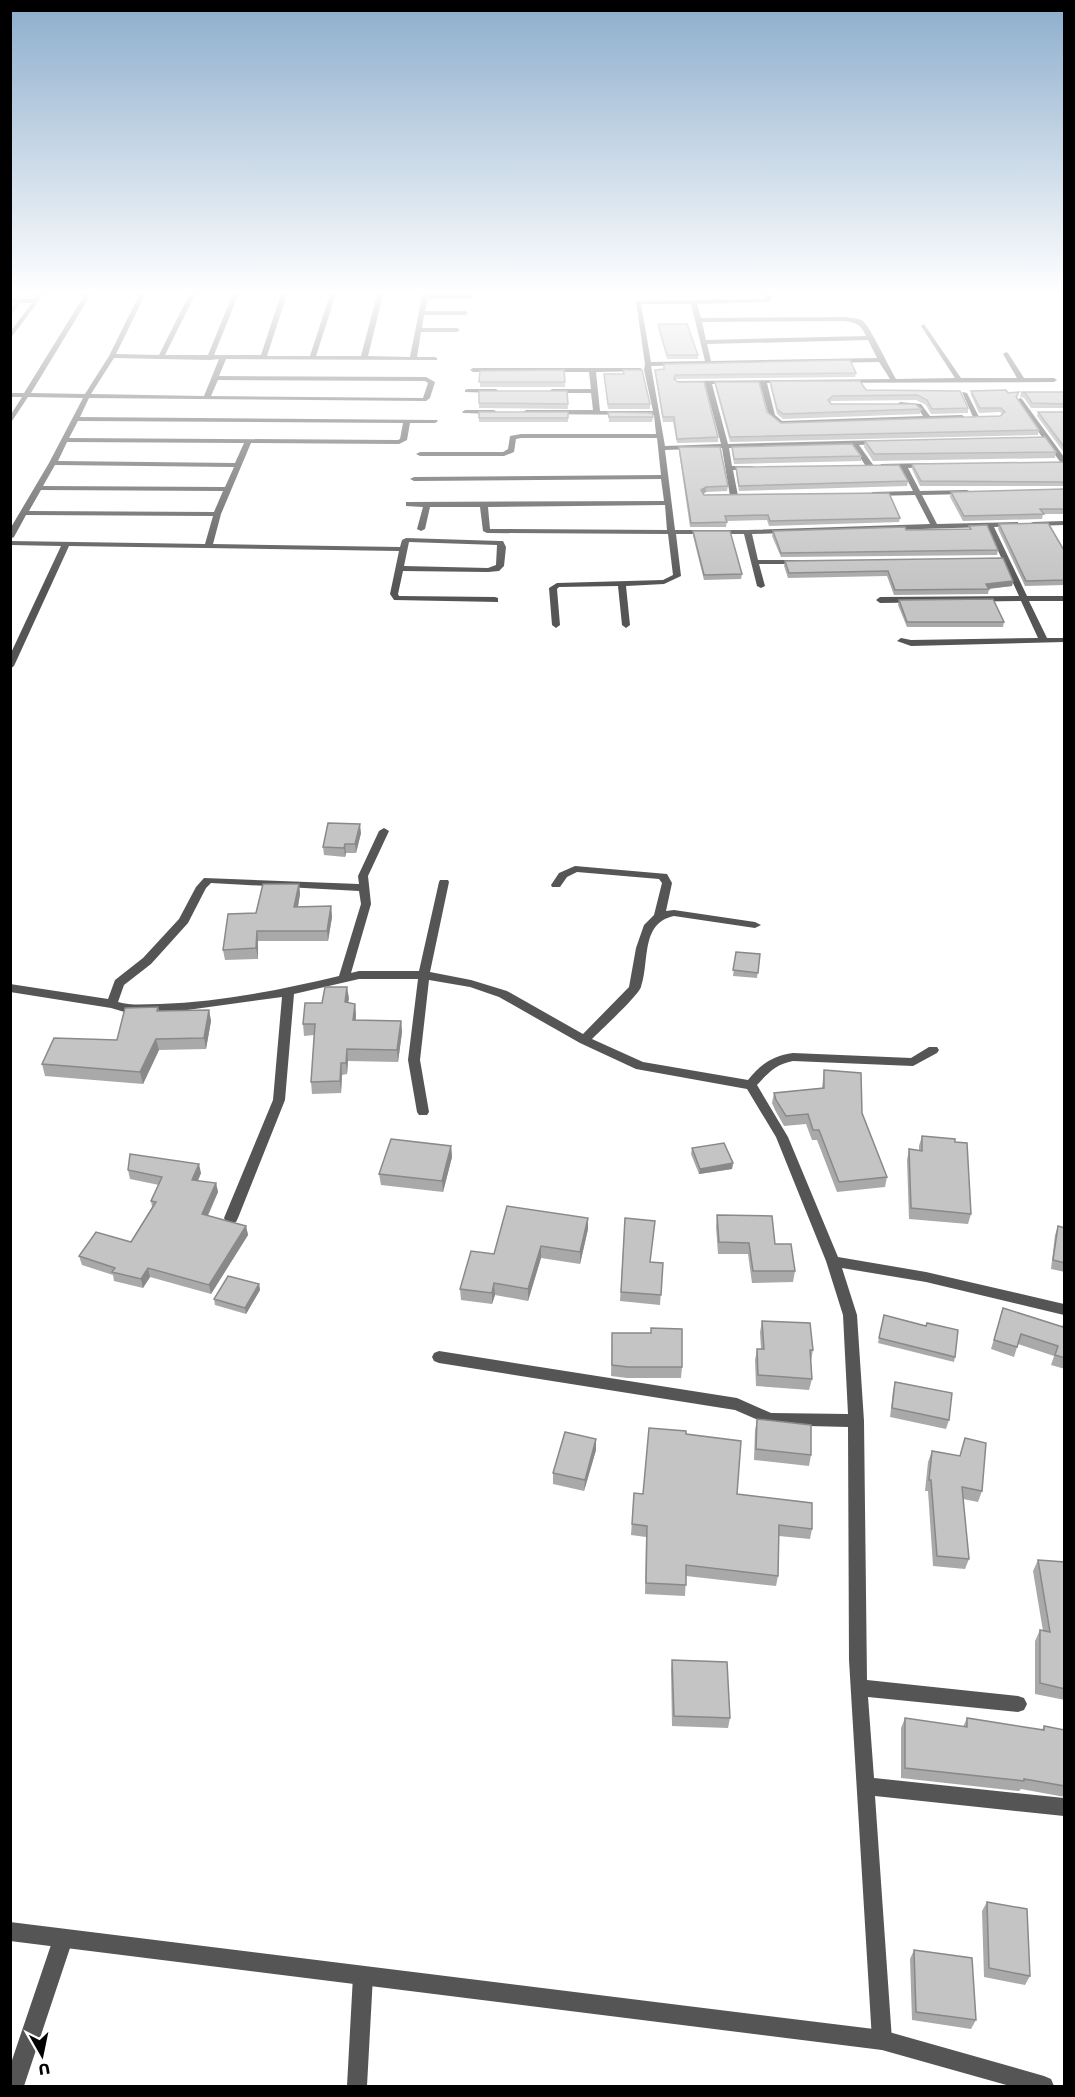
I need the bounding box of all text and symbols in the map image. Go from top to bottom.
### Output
north arrow [12,2025,72,2085]
text: U [37,2059,51,2080]

